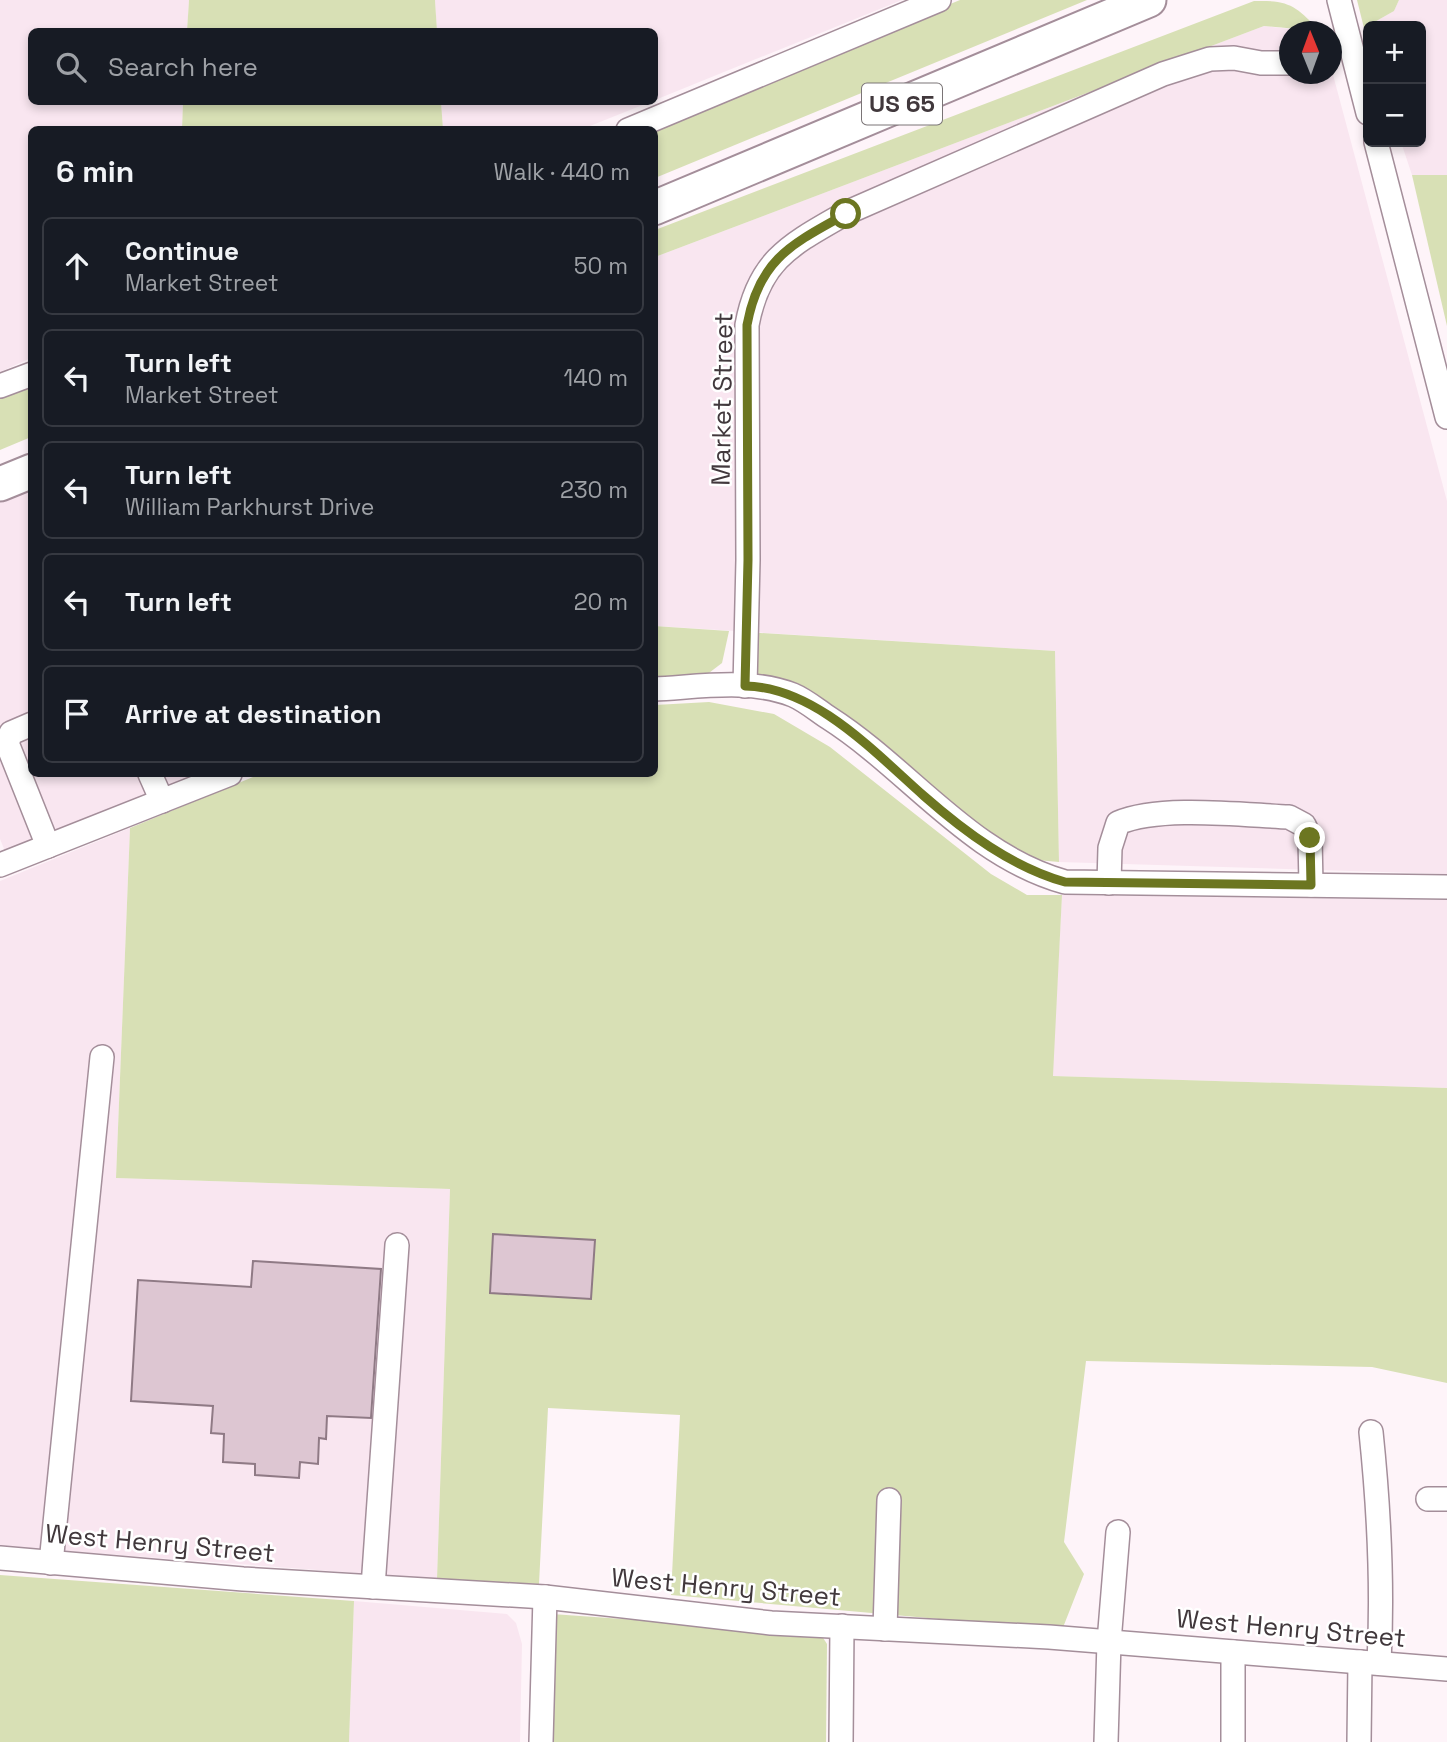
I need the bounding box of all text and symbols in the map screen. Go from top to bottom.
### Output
north arrow [1279,21,1342,84]
map controls [1363,21,1426,147]
button: + [1363,21,1426,84]
search box [28,28,658,105]
icon: search [52,48,90,86]
text: Search here [108,50,258,84]
road number: US 65 [862,84,942,124]
button: − [1363,84,1426,147]
text: 6 min [56,152,134,191]
text: Walk · 440 m [494,157,630,187]
route start [830,198,861,229]
text: Continue [125,234,239,268]
icon: ahead [58,247,96,285]
text: 50 m [574,251,628,281]
text: Market Street [125,268,279,298]
street label: Market Street [703,312,741,486]
text: Turn left [125,346,232,380]
icon: left [58,359,96,397]
text: 140 m [564,363,628,393]
text: Market Street [125,380,279,410]
text: Turn left [125,458,232,492]
icon: left [58,471,96,509]
text: 230 m [560,475,628,505]
text: William Parkhurst Drive [125,492,374,522]
icon: left [58,583,96,621]
text: Turn left [125,585,232,619]
text: 20 m [574,587,628,617]
icon: arrive [58,695,96,733]
text: Arrive at destination [125,697,382,731]
route end [1294,822,1325,853]
street label: West Henry Street [44,1516,276,1570]
street label: West Henry Street [610,1560,842,1614]
street label: West Henry Street [1175,1601,1407,1655]

